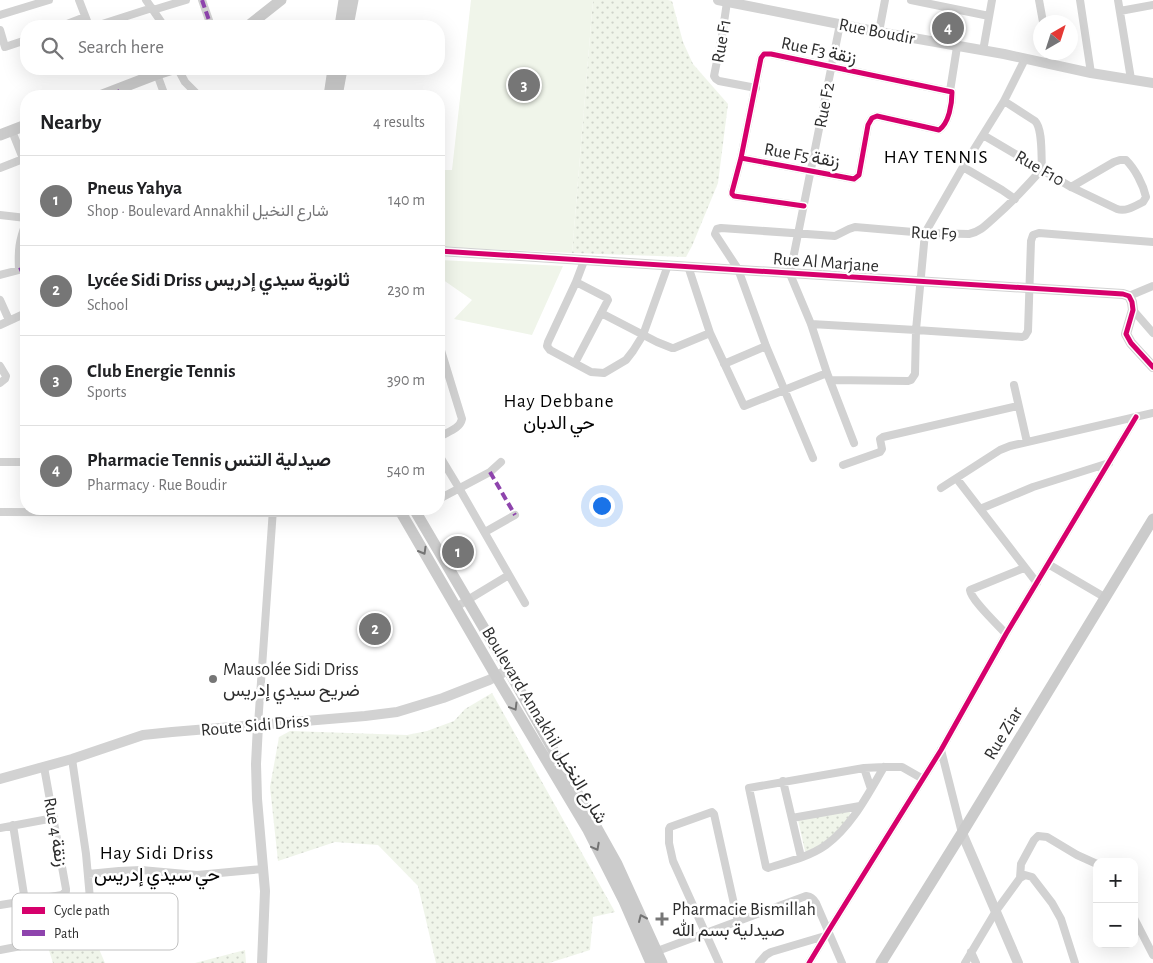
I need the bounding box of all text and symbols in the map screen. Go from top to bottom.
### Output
pin: 4 [932,9,964,47]
north arrow [1033,15,1078,60]
street label: Rue Boudir [837,16,917,48]
street label: Rue F1 [709,18,735,64]
search box [20,20,445,75]
icon: search [38,34,66,62]
street label: Rue F3 زنقة [779,34,858,69]
text: Search here [78,38,164,57]
pin: 3 [508,66,540,104]
street label: Rue F2 [812,81,838,130]
text: Nearby [40,112,101,133]
text: 4 results [373,114,425,130]
street label: Rue F5 زنقة [762,140,841,172]
district label: HAY TENNIS [884,148,988,167]
street label: Rue F10 [1012,148,1067,190]
text: Pneus Yahya [87,179,182,198]
text: 1 [53,192,59,208]
text: 140 m [388,192,425,208]
text: Shop · Boulevard Annakhil شارع النخيل [87,203,329,219]
street label: Rue F9 [910,224,958,244]
street label: Rue Al Marjane [772,250,880,276]
text: Lycée Sidi Driss ثانوية سيدي إدريس [87,271,350,290]
text: 2 [52,282,60,298]
text: 230 m [387,282,425,298]
text: School [87,297,128,313]
text: Club Energie Tennis [87,362,236,381]
text: 3 [53,372,59,388]
text: 390 m [387,372,425,388]
text: Sports [87,384,127,400]
district label: Hay Debbane حي الدبان [503,392,615,438]
text: Pharmacie Tennis صيدلية التنس [87,451,331,470]
text: 4 [52,462,60,478]
text: 540 m [387,462,425,478]
text: Pharmacy · Rue Boudir [87,477,227,493]
your location [589,493,615,519]
pin: 1 [442,533,474,571]
one-way arrow [417,546,427,555]
pin: 2 [359,610,391,648]
street label: Boulevard Annakhil شارع النخيل [476,624,610,828]
place label: Mausolée Sidi Driss ضريح سيدي إدريس [223,661,360,705]
marker: Mausolée Sidi Driss ضريح سيدي إدريس [207,673,219,685]
one-way arrow [507,701,517,710]
street label: Rue Ziar [981,704,1027,763]
street label: Route Sidi Driss [200,712,310,740]
street label: Rue 4 زنقة [39,796,70,868]
one-way arrow [590,841,600,850]
district label: Hay Sidi Driss حي سيدي إدريس [94,844,220,890]
map controls [1093,858,1138,948]
button: + [1093,858,1138,903]
legend [12,893,178,950]
place label: Pharmacie Bismillah صيدلية بسم الله [672,901,816,942]
button: − [1093,903,1138,948]
text: Cycle path [54,904,110,918]
marker: Pharmacie Bismillah صيدلية بسم الله [656,913,668,925]
one-way arrow [638,914,649,923]
text: Path [54,927,79,941]

